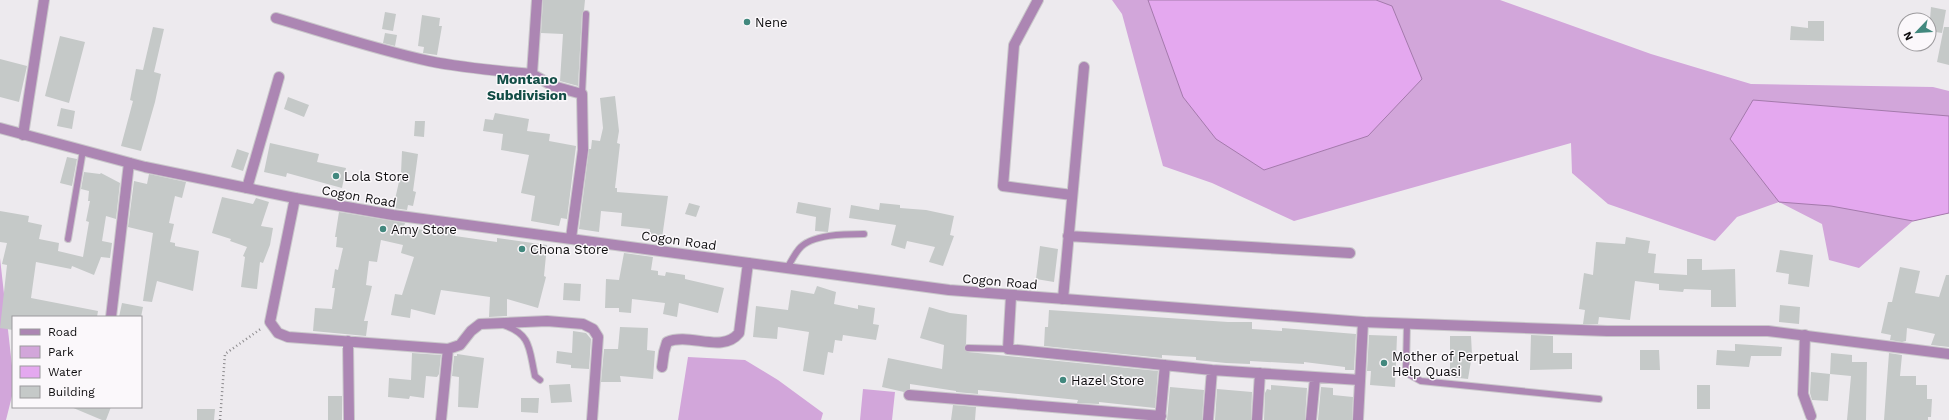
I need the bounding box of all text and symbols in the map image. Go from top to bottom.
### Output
north arrow [1897,12,1937,52]
place label: Nene [755,15,788,30]
marker: Nene [742,17,752,27]
text: N [1901,30,1916,42]
district label: Montano Subdivision [487,71,567,103]
place label: Lola Store [344,169,409,184]
marker: Lola Store [331,171,341,181]
street label: Cogon Road [320,183,397,210]
place label: Amy Store [391,222,457,237]
marker: Amy Store [378,224,388,234]
street label: Cogon Road [640,228,717,253]
place label: Chona Store [530,242,608,257]
marker: Chona Store [517,244,527,254]
street label: Cogon Road [962,271,1038,292]
legend [12,316,142,408]
text: Road [48,325,77,339]
text: Park [48,345,74,359]
place label: Mother of Perpetual Help Quasi [1392,349,1519,379]
marker: Mother of Perpetual Help Quasi [1379,358,1389,368]
text: Water [48,365,83,379]
place label: Hazel Store [1071,373,1144,388]
marker: Hazel Store [1058,375,1068,385]
text: Building [48,385,95,399]

